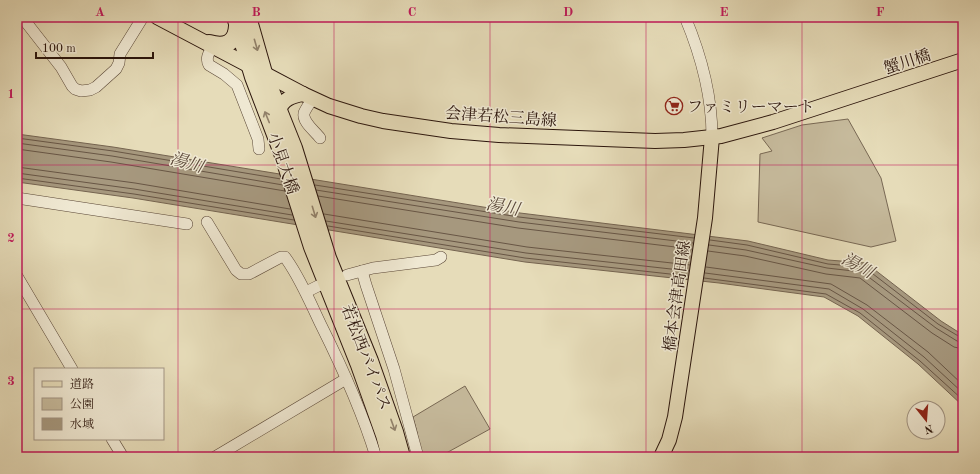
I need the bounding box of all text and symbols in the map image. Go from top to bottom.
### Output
text: A [95,6,105,19]
text: B [251,6,261,19]
text: C [408,6,416,19]
text: D [563,6,573,19]
text: E [720,6,729,19]
text: F [876,6,885,19]
scale bar [36,34,153,60]
one-way arrow [253,38,260,51]
text: 100 m [42,43,76,55]
street label: 蟹川橋 [882,46,933,78]
text: 1 [7,88,15,101]
supermarket icon: ファミリーマート [664,96,684,116]
place label: ファミリーマート [687,99,815,116]
street label: 会津若松三島線 [444,104,557,130]
one-way arrow [263,111,271,123]
street label: 小見大橋 [264,130,302,197]
water label: 湯川 [168,149,208,177]
water label: 湯川 [484,194,523,219]
one-way arrow [311,206,318,219]
text: 2 [7,232,15,245]
street label: 橋本会津高田線 [660,239,694,353]
water label: 湯川 [838,249,879,283]
street label: 若松西バイパス [338,302,394,413]
legend [34,368,164,440]
text: 3 [7,375,15,388]
text: 道路 [70,377,94,391]
text: 公園 [70,398,94,411]
north arrow [906,400,946,440]
text: 水域 [70,417,94,431]
one-way arrow [389,418,397,430]
text: N [922,422,934,435]

